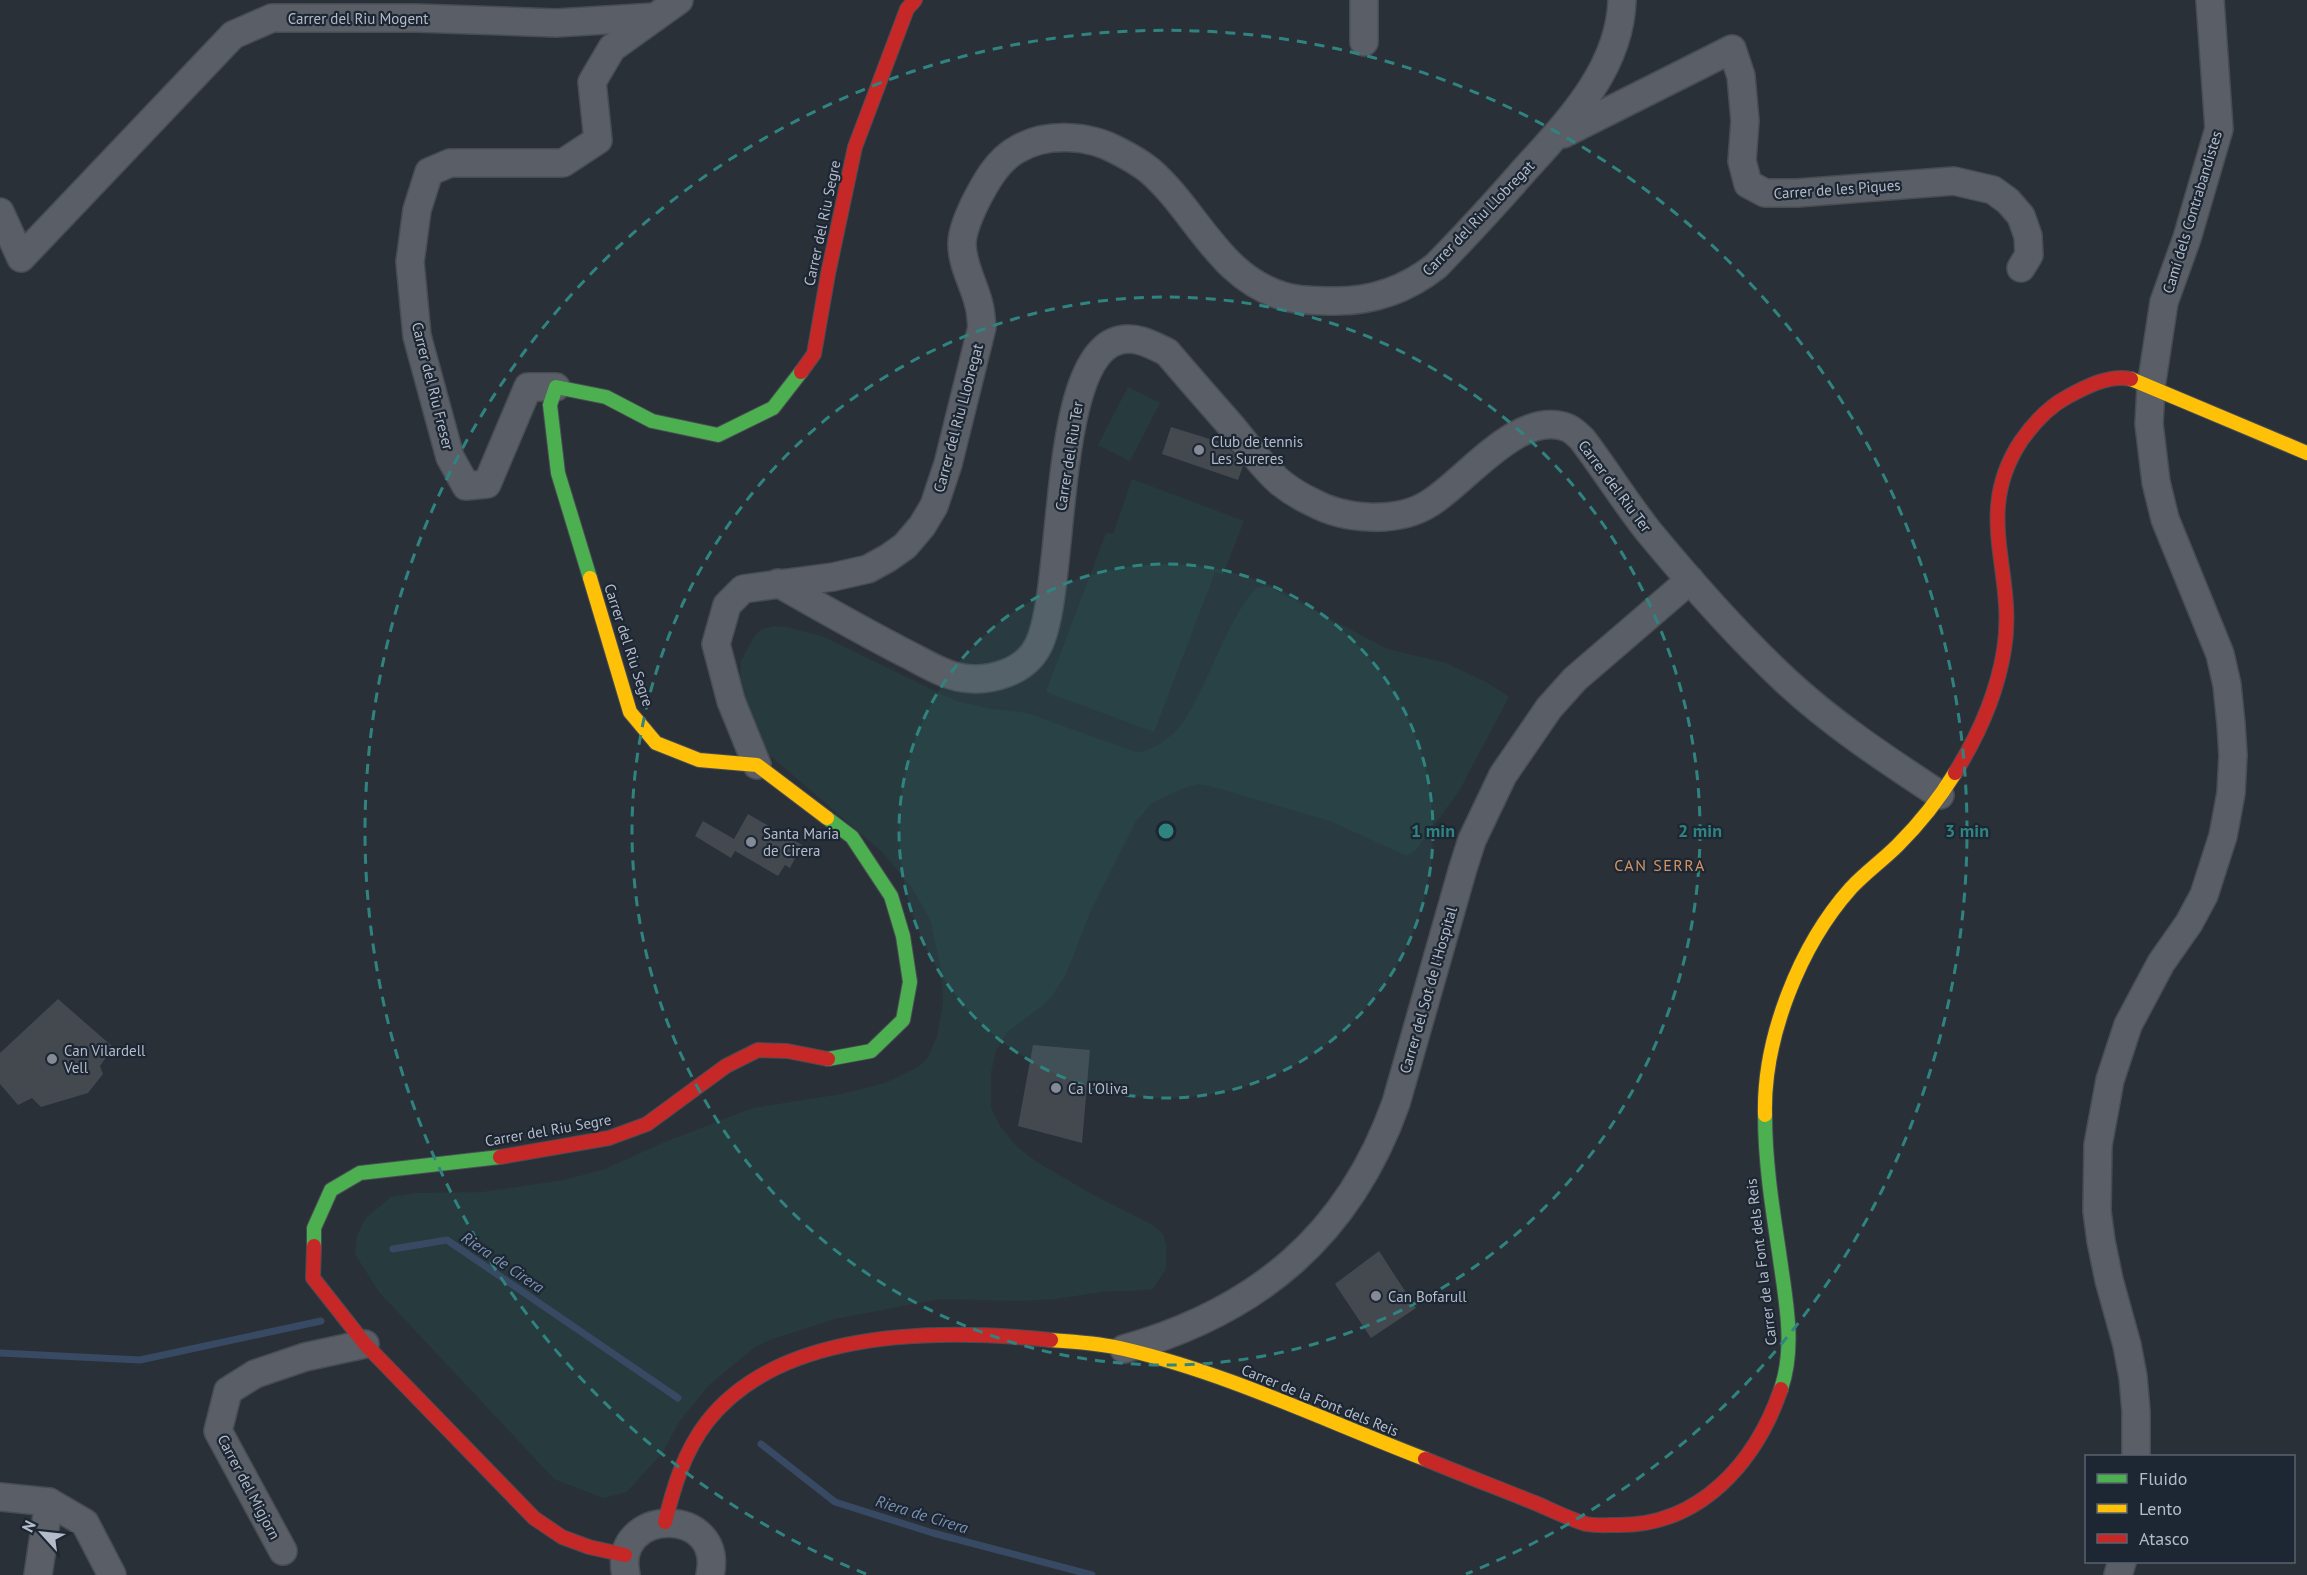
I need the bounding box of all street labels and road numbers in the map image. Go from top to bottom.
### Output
street label: Carrer del Riu Mogent [288,9,428,28]
street label: Camí dels Contrabandistes [2158,128,2226,296]
street label: Carrer del Riu Llobregat [1418,156,1538,280]
street label: Carrer del Riu Segre [799,158,845,288]
street label: Carrer de les Piques [1773,175,1901,203]
street label: Carrer del Riu Freser [408,320,458,452]
street label: Carrer del Riu Llobregat [929,342,987,494]
street label: Carrer del Riu Ter [1051,400,1087,512]
street label: Carrer del Riu Ter [1574,436,1656,536]
street label: Carrer del Riu Segre [600,581,658,709]
street label: Carrer del Sot de l'Hospital [1395,904,1461,1076]
street label: Carrer del Riu Segre [483,1110,613,1150]
street label: Carrer de la Font dels Reis [1741,1178,1781,1346]
street label: Carrer de la Font dels Reis [1239,1360,1401,1440]
street label: Carrer del Migjorn [213,1431,285,1543]

